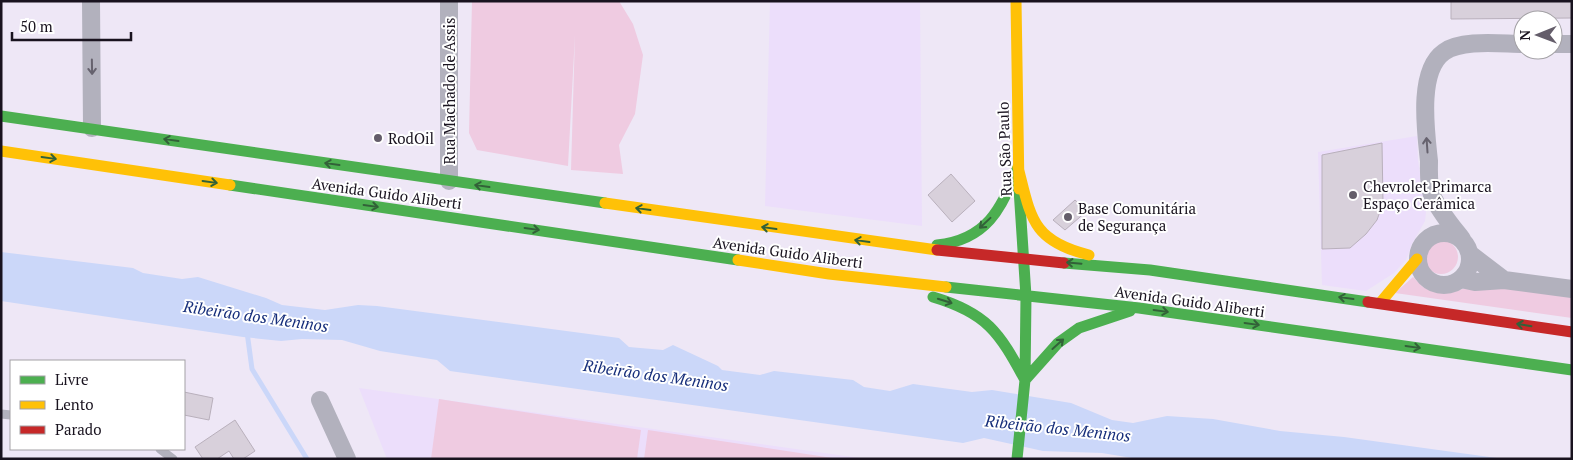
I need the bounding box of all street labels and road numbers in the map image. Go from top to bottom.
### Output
street label: Rua Machado de Assis [439,17,459,165]
street label: Rua São Paulo [992,101,1016,197]
street label: Avenida Guido Aliberti [311,173,463,213]
street label: Avenida Guido Aliberti [712,232,864,272]
street label: Avenida Guido Aliberti [1114,281,1266,321]

